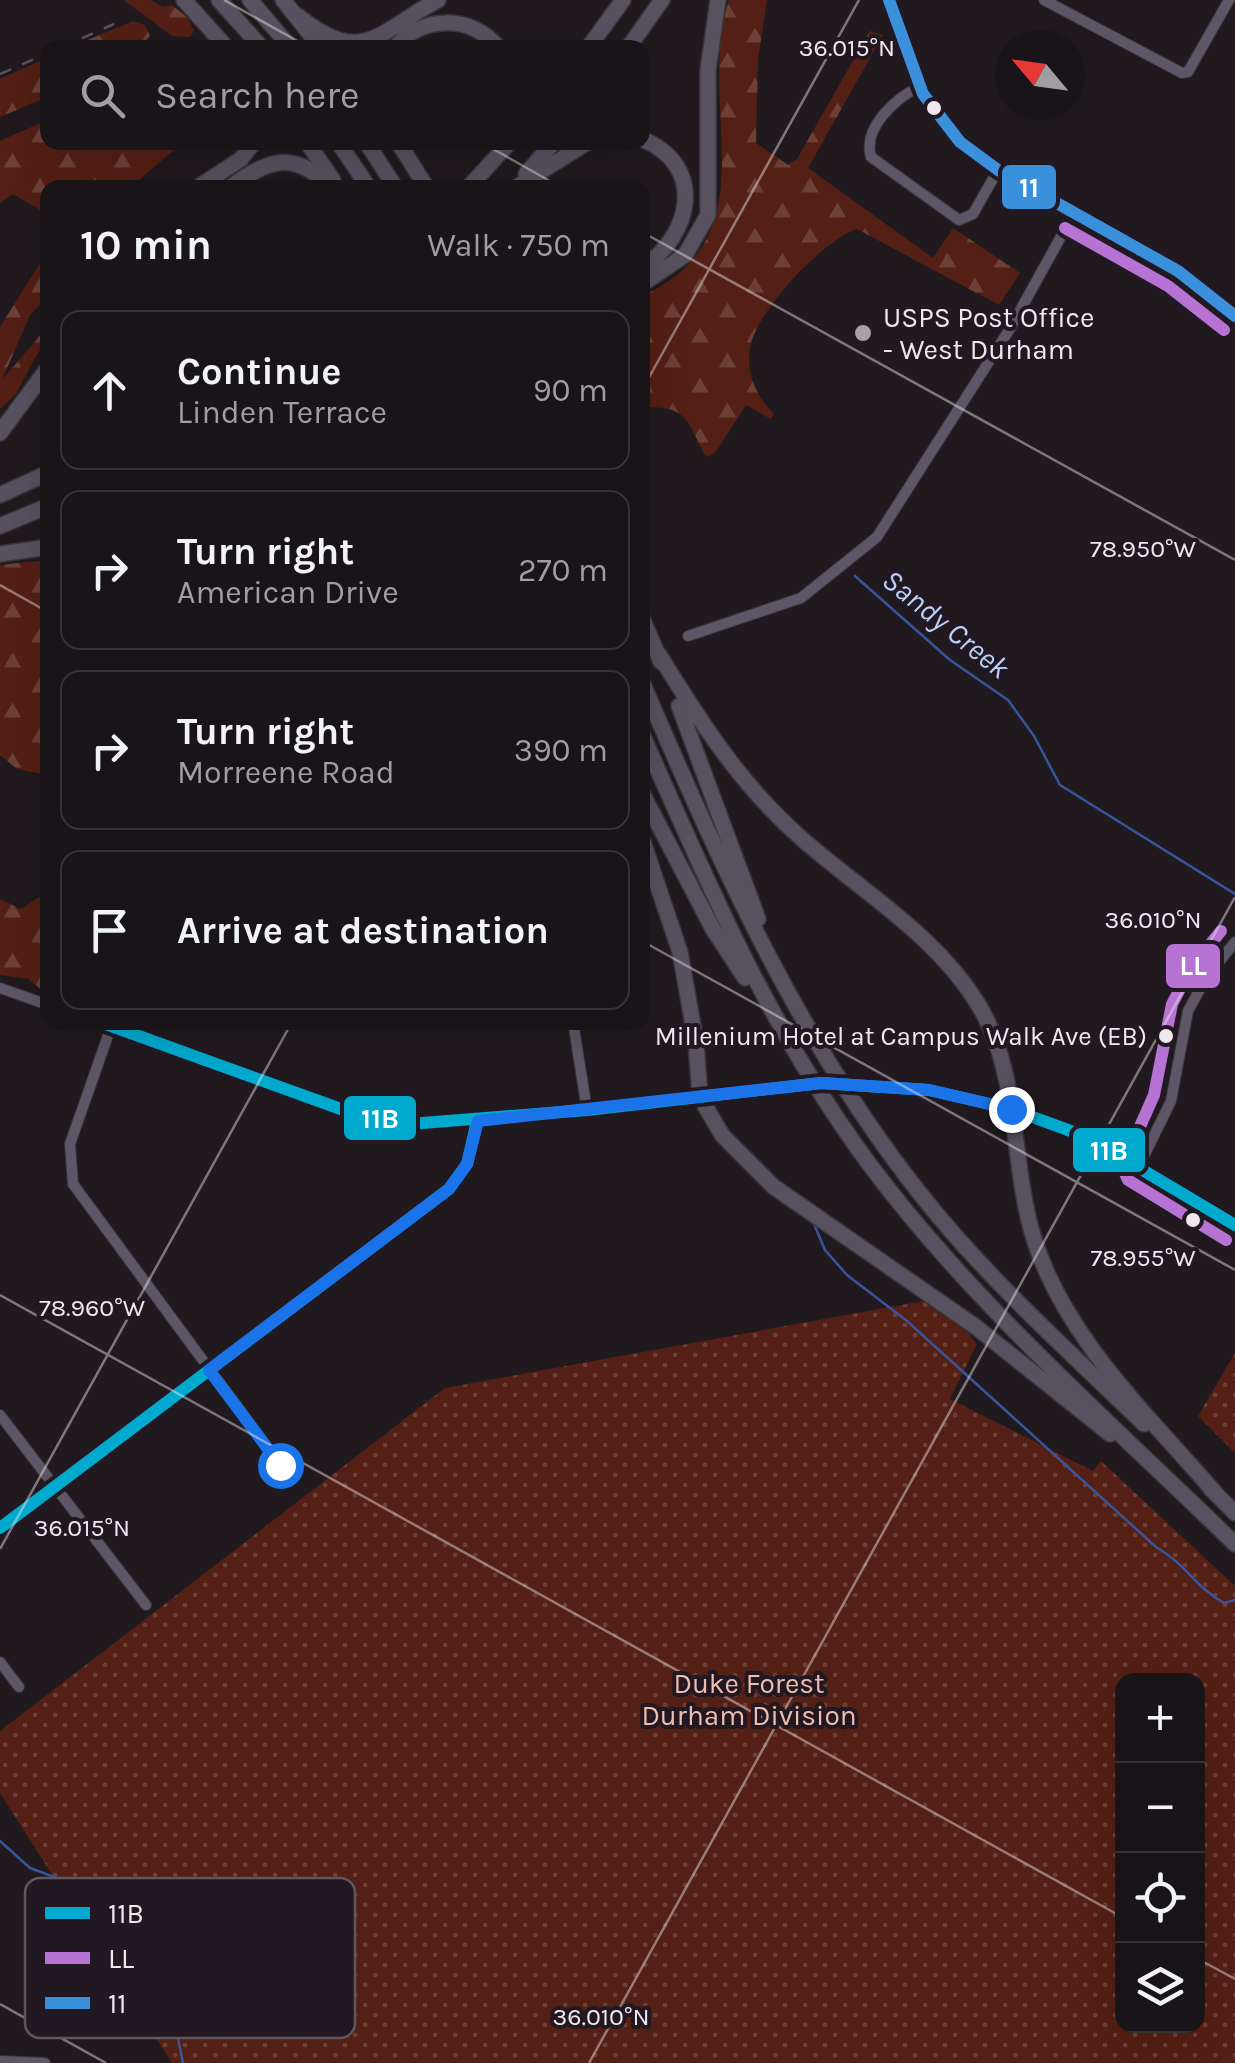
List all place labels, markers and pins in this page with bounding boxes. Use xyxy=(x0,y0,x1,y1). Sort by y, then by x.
unlabelled marker xyxy=(924,98,944,118)
place label: USPS Post Office - West Durham xyxy=(883,301,1094,366)
marker: USPS Post Office - West Durham xyxy=(852,322,874,344)
place label: Millenium Hotel at Campus Walk Ave (EB) xyxy=(655,1021,1147,1052)
marker: Millenium Hotel at Campus Walk Ave (EB) xyxy=(1156,1026,1176,1046)
unlabelled marker xyxy=(1183,1210,1203,1230)

